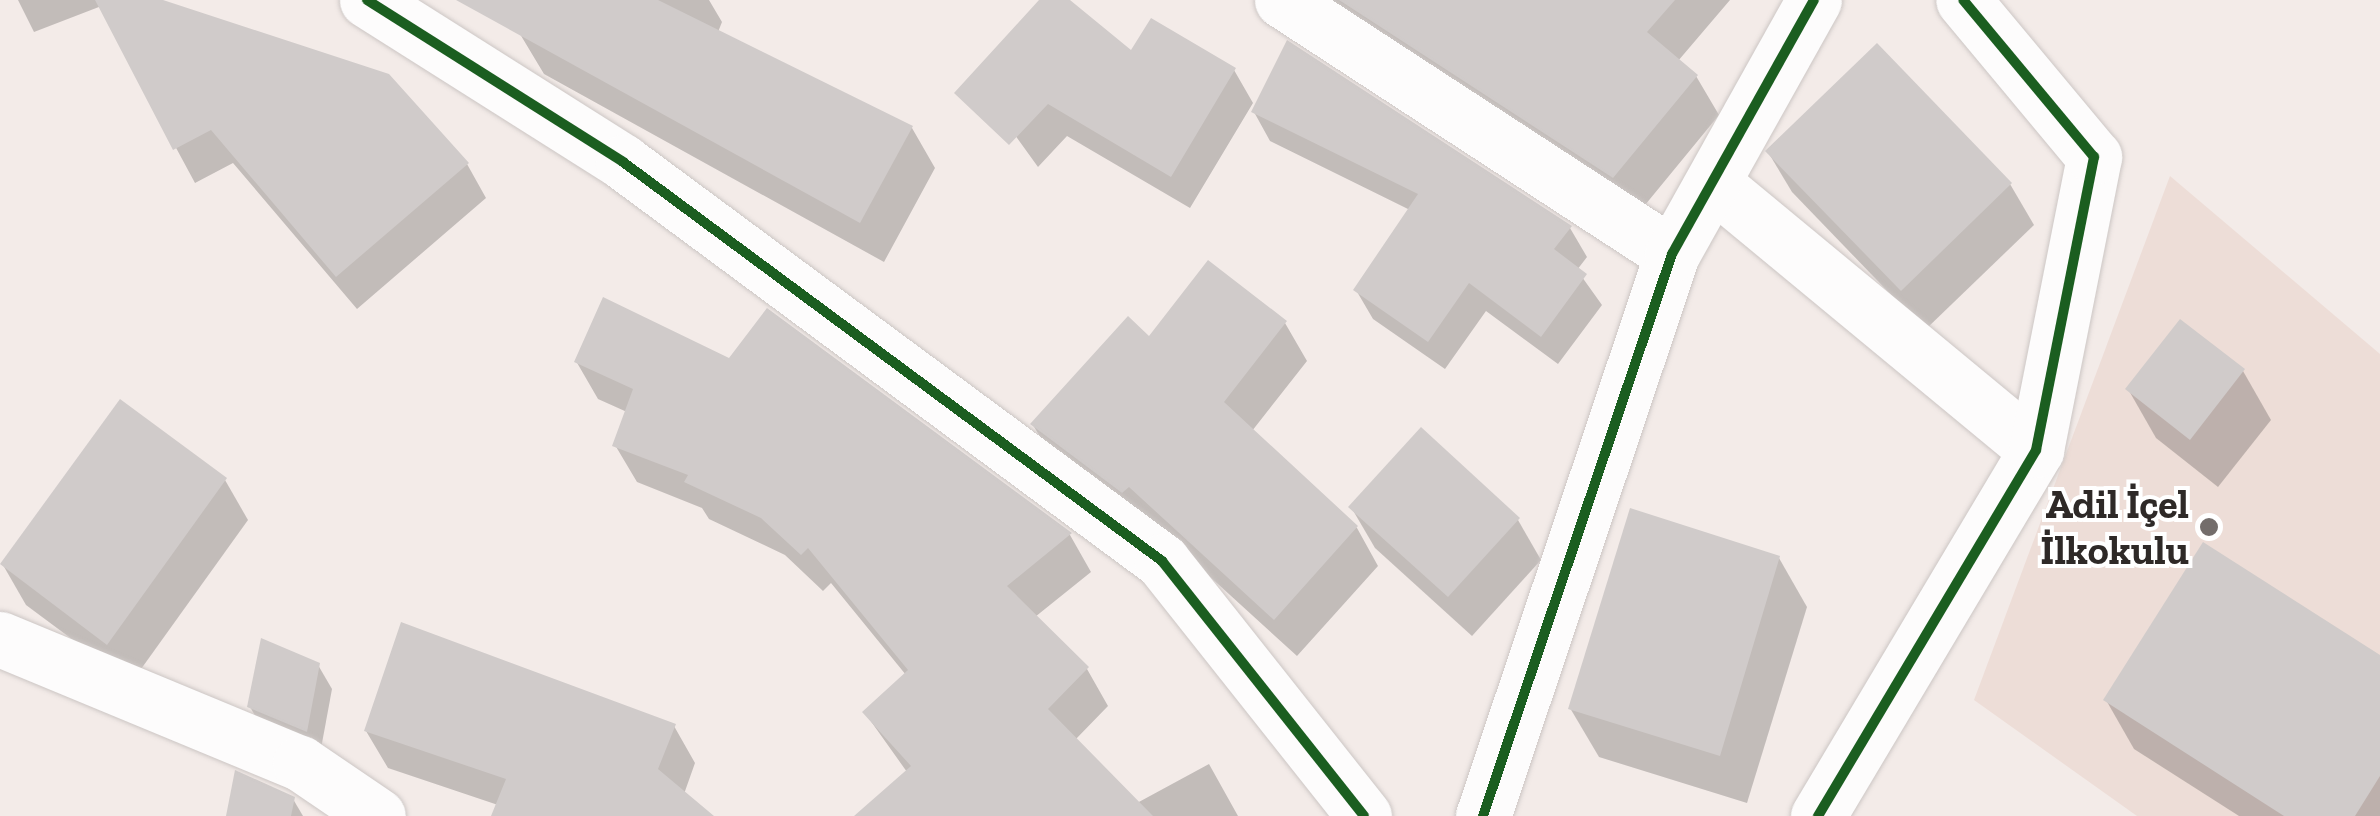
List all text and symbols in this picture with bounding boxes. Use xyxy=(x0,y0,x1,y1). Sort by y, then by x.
place label: Adil İçel İlkokulu xyxy=(2040,480,2189,574)
marker: Adil İçel İlkokulu xyxy=(2198,516,2220,538)

